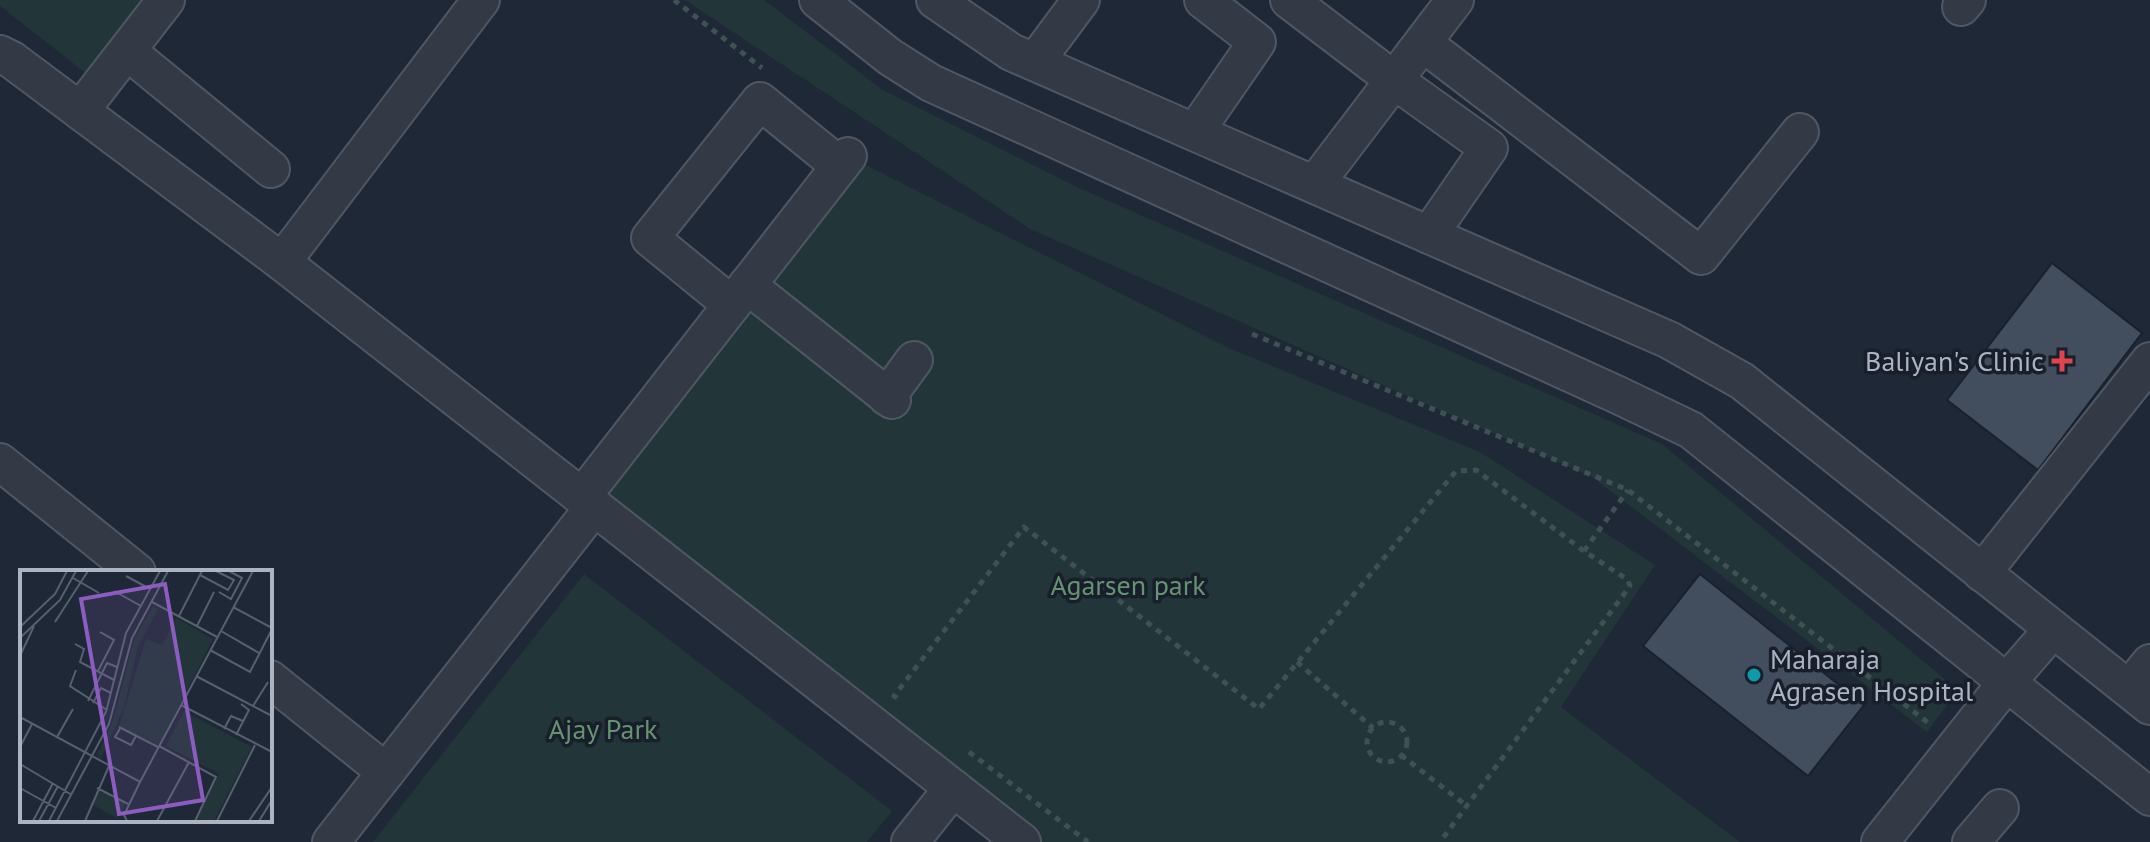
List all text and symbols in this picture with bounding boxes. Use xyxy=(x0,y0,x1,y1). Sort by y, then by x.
place label: Baliyan's Clinic xyxy=(1865,342,2044,379)
marker: Baliyan's Clinic xyxy=(2051,350,2073,372)
park label: Agarsen park xyxy=(1050,566,1206,603)
inset map xyxy=(20,570,272,822)
place label: Maharaja Agrasen Hospital xyxy=(1770,640,1973,709)
marker: Maharaja Agrasen Hospital xyxy=(1745,666,1763,684)
park label: Ajay Park xyxy=(549,710,658,747)

